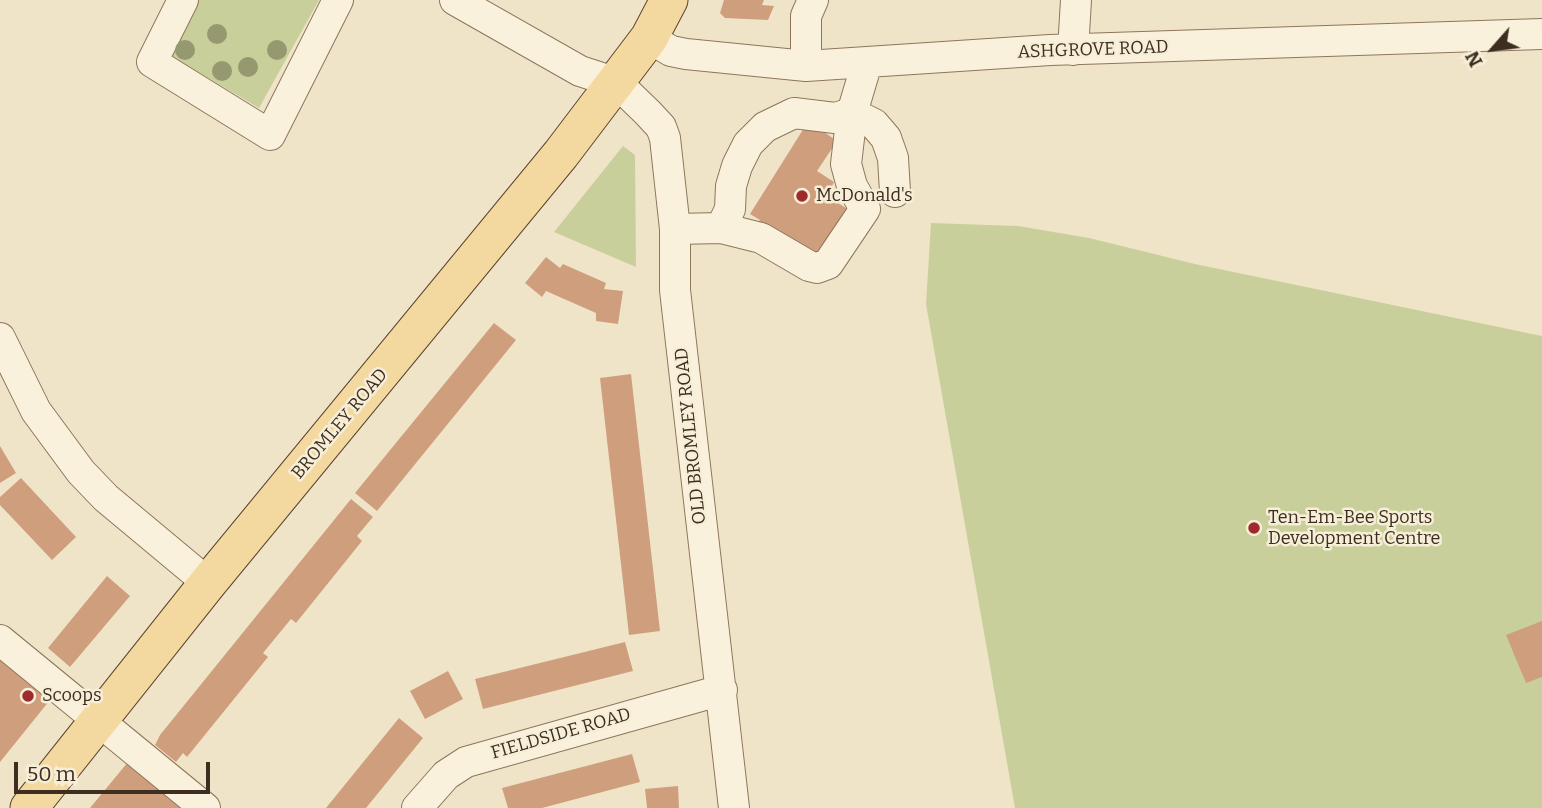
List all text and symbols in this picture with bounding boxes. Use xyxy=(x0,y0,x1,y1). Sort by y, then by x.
north arrow xyxy=(1458,14,1528,84)
street label: ASHGROVE ROAD xyxy=(1017,37,1169,63)
text: N xyxy=(1460,47,1488,71)
place label: McDonald's xyxy=(816,185,913,207)
marker: McDonald's xyxy=(794,188,810,204)
street label: OLD BROMLEY ROAD xyxy=(671,347,711,525)
street label: BROMLEY ROAD xyxy=(287,364,393,484)
place label: Ten-Em-Bee Sports Development Centre xyxy=(1268,507,1440,550)
marker: Ten-Em-Bee Sports Development Centre xyxy=(1246,520,1262,536)
place label: Scoops xyxy=(42,685,101,707)
marker: Scoops xyxy=(20,688,36,704)
street label: FIELDSIDE ROAD xyxy=(489,704,633,764)
scale bar xyxy=(18,748,214,792)
text: 50 m xyxy=(27,761,76,787)

